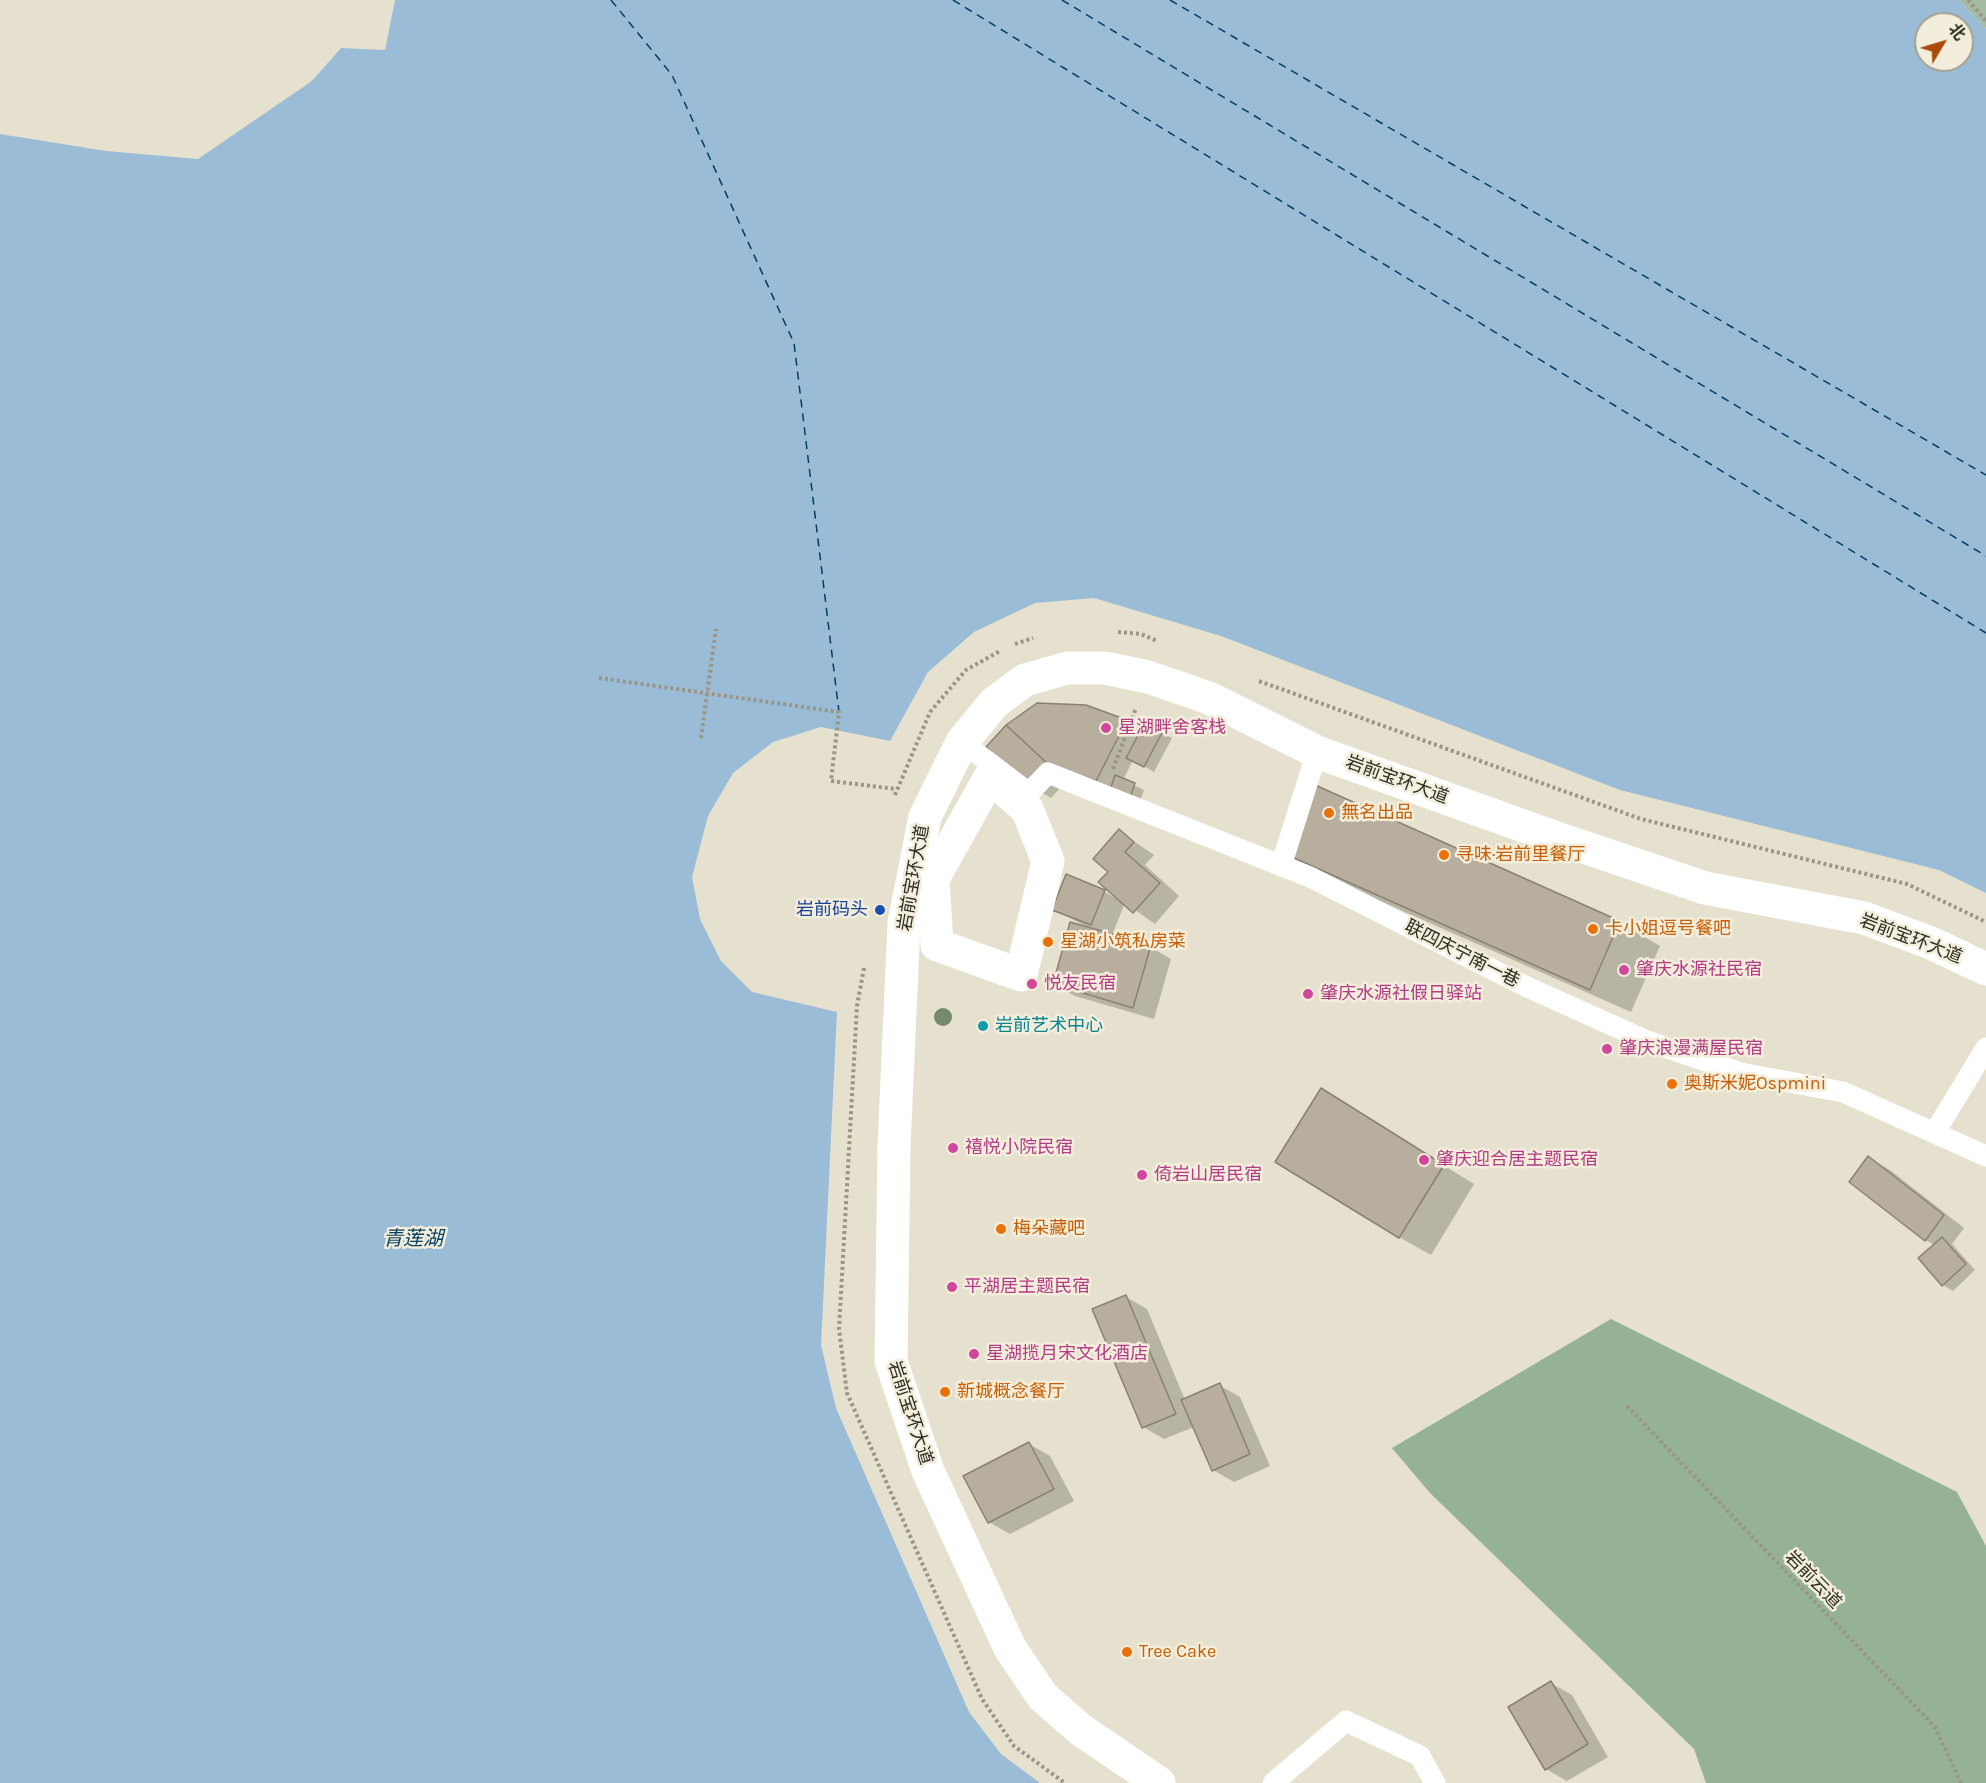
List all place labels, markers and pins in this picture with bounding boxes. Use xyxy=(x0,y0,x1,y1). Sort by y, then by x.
place label: 星湖畔舍客栈 xyxy=(1118,717,1226,739)
marker: 星湖畔舍客栈 xyxy=(1099,721,1113,735)
place label: 無名出品 xyxy=(1341,802,1413,824)
marker: 無名出品 xyxy=(1322,806,1336,820)
place label: 寻味·岩前里餐厅 xyxy=(1456,844,1585,866)
marker: 寻味·岩前里餐厅 xyxy=(1437,848,1451,862)
place label: 岩前码头 xyxy=(796,899,868,921)
marker: 岩前码头 xyxy=(873,903,887,917)
place label: 卡小姐逗号餐吧 xyxy=(1605,918,1731,940)
marker: 卡小姐逗号餐吧 xyxy=(1586,922,1600,936)
place label: 星湖小筑私房菜 xyxy=(1060,931,1186,953)
marker: 星湖小筑私房菜 xyxy=(1041,935,1055,949)
place label: 肇庆水源社民宿 xyxy=(1636,959,1762,981)
marker: 肇庆水源社民宿 xyxy=(1617,963,1631,977)
place label: 悦友民宿 xyxy=(1044,973,1116,995)
marker: 悦友民宿 xyxy=(1025,977,1039,991)
place label: 肇庆水源社假日驿站 xyxy=(1320,983,1482,1005)
marker: 肇庆水源社假日驿站 xyxy=(1301,987,1315,1001)
place label: 岩前艺术中心 xyxy=(995,1015,1103,1037)
marker: 岩前艺术中心 xyxy=(976,1019,990,1033)
place label: 肇庆浪漫满屋民宿 xyxy=(1619,1038,1763,1060)
marker: 肇庆浪漫满屋民宿 xyxy=(1600,1042,1614,1056)
place label: 奥斯米妮Ospmini xyxy=(1684,1073,1826,1095)
marker: 奥斯米妮Ospmini xyxy=(1665,1077,1679,1091)
place label: 禧悦小院民宿 xyxy=(965,1137,1073,1159)
marker: 禧悦小院民宿 xyxy=(946,1141,960,1155)
place label: 肇庆迎合居主题民宿 xyxy=(1436,1149,1598,1171)
marker: 肇庆迎合居主题民宿 xyxy=(1417,1153,1431,1167)
place label: 倚岩山居民宿 xyxy=(1154,1164,1262,1186)
marker: 倚岩山居民宿 xyxy=(1135,1168,1149,1182)
place label: 梅朵藏吧 xyxy=(1013,1218,1085,1240)
marker: 梅朵藏吧 xyxy=(994,1222,1008,1236)
place label: 平湖居主题民宿 xyxy=(964,1276,1090,1298)
marker: 平湖居主题民宿 xyxy=(945,1280,959,1294)
place label: 星湖揽月宋文化酒店 xyxy=(986,1343,1148,1365)
marker: 星湖揽月宋文化酒店 xyxy=(967,1347,981,1361)
place label: 新城概念餐厅 xyxy=(957,1381,1065,1403)
marker: 新城概念餐厅 xyxy=(938,1385,952,1399)
place label: Tree Cake xyxy=(1139,1641,1216,1663)
marker: Tree Cake xyxy=(1120,1645,1134,1659)

